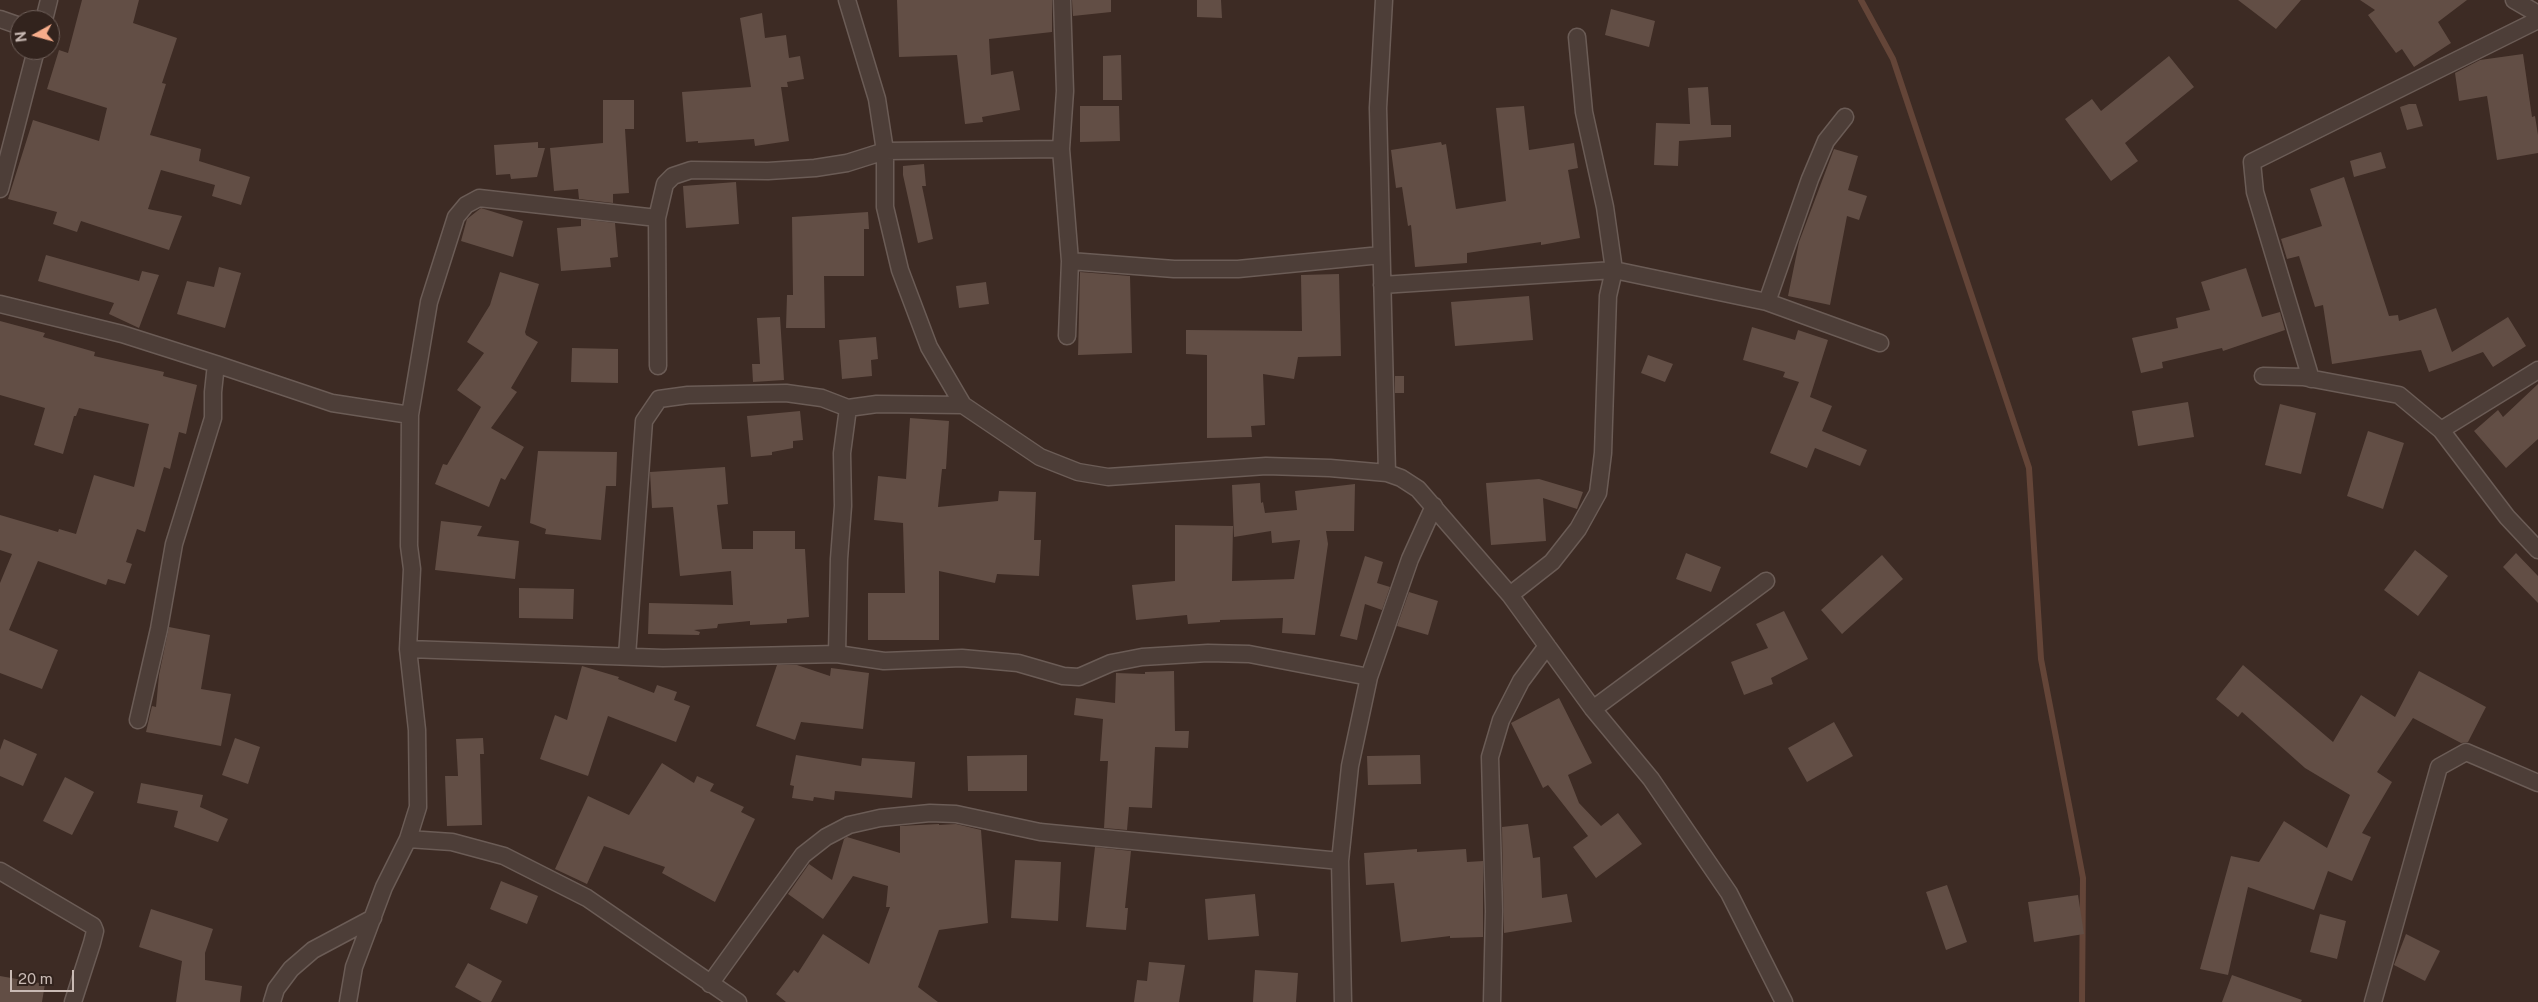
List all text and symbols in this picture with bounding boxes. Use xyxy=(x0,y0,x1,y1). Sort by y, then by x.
north arrow xyxy=(10,10,60,60)
text: N xyxy=(12,30,30,43)
scale bar xyxy=(12,960,76,992)
text: 20 m xyxy=(18,970,53,987)

